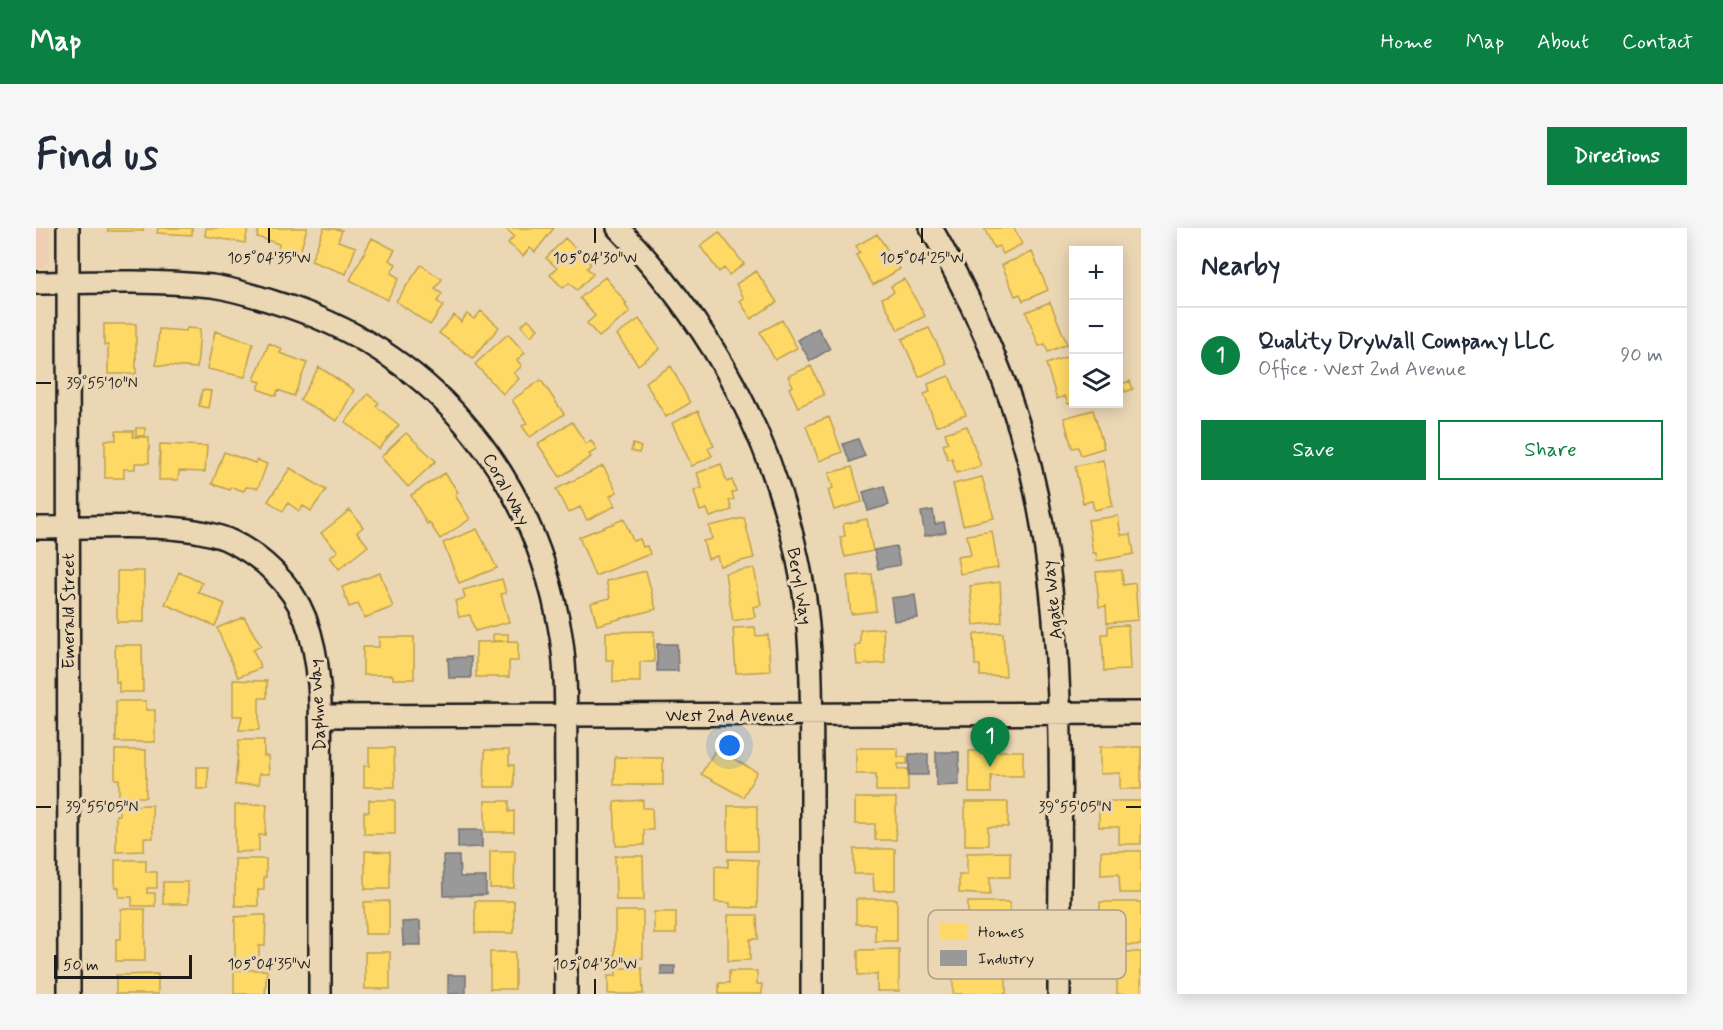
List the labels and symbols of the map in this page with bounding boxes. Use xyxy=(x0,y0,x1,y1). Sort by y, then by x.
text: 105°04'35"W xyxy=(227,249,311,269)
text: 105°04'30"W xyxy=(553,249,637,269)
text: 105°04'25"W xyxy=(880,249,964,269)
text: 39°55'10"N xyxy=(66,374,138,394)
street label: Coral Way xyxy=(476,449,536,530)
street label: Beryl Way xyxy=(780,546,818,627)
street label: Emerald Street xyxy=(57,553,81,669)
street label: Agate Way xyxy=(1037,559,1069,641)
street label: Daphne Way xyxy=(304,658,332,752)
street label: West 2nd Avenue xyxy=(666,704,795,728)
pin: 1 xyxy=(970,718,1010,767)
your location xyxy=(715,731,744,760)
text: 39°55'05"N xyxy=(66,798,138,818)
text: 39°55'05"N xyxy=(1039,798,1111,818)
legend xyxy=(928,910,1126,979)
text: Homes xyxy=(978,922,1024,943)
text: Industry xyxy=(978,949,1034,970)
scale bar xyxy=(54,952,192,980)
text: 105°04'35"W xyxy=(227,955,311,975)
text: 105°04'30"W xyxy=(553,955,637,975)

